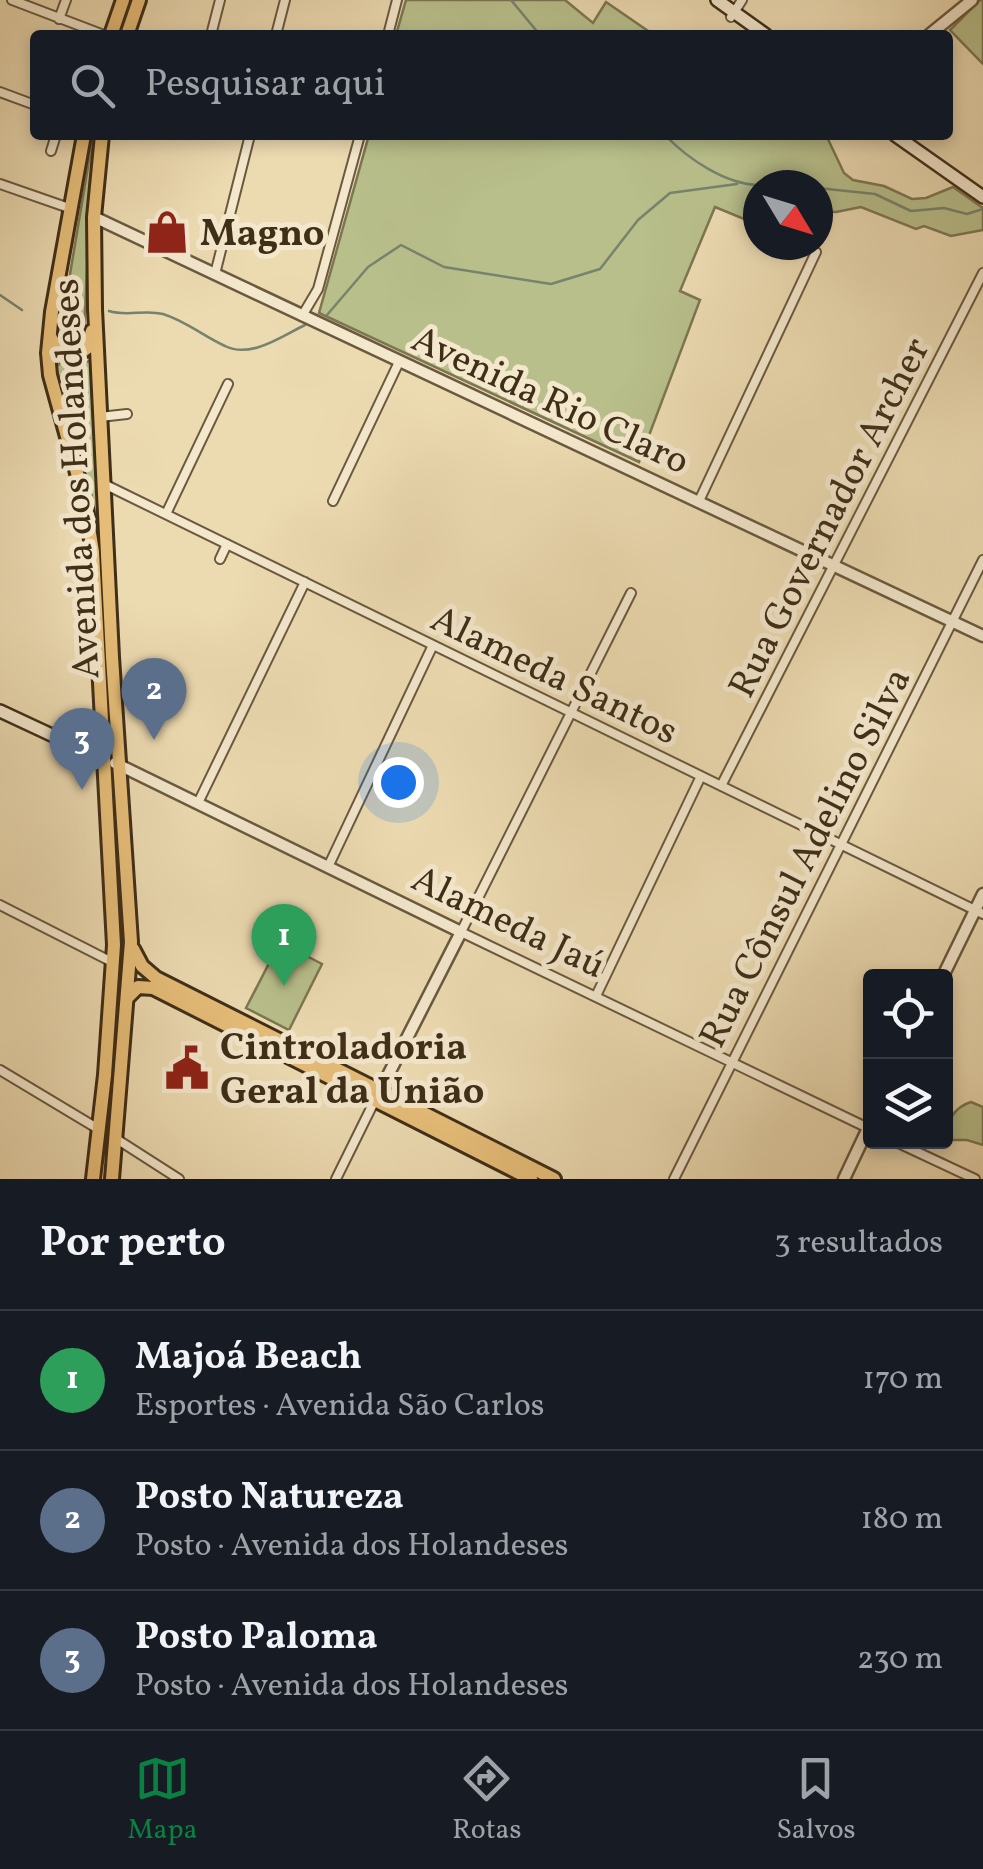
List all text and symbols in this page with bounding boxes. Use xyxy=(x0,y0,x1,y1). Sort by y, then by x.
search box xyxy=(30,30,953,140)
icon: search xyxy=(65,58,120,113)
text: Pesquisar aqui xyxy=(145,59,385,112)
north arrow xyxy=(743,170,833,260)
shop icon: Magno xyxy=(143,208,191,256)
place label: Magno xyxy=(200,209,325,262)
street label: Avenida dos Holandeses xyxy=(42,277,115,681)
street label: Avenida Rio Claro xyxy=(402,315,697,490)
street label: Rua Governador Archer xyxy=(717,330,945,708)
street label: Alameda Santos xyxy=(421,594,686,760)
pin: 2 xyxy=(122,658,186,740)
street label: Rua Cônsul Adelino Silva xyxy=(688,660,926,1058)
pin: 3 xyxy=(49,708,114,790)
your location xyxy=(373,757,424,808)
street label: Alameda Jaú xyxy=(402,854,613,994)
pin: 1 xyxy=(252,904,316,986)
map controls xyxy=(863,969,953,1149)
button: locate xyxy=(863,969,953,1059)
place label: Cintroladoria Geral da União xyxy=(220,1023,484,1120)
public building icon: Cintroladoria Geral da União xyxy=(163,1044,211,1092)
button: layers xyxy=(863,1059,953,1149)
text: Por perto xyxy=(40,1215,226,1274)
text: 3 resultados xyxy=(774,1222,943,1266)
text: Majoá Beach xyxy=(135,1332,362,1385)
text: 1 xyxy=(66,1358,79,1402)
text: 170 m xyxy=(862,1358,943,1402)
text: Esportes · Avenida São Carlos xyxy=(135,1385,545,1429)
text: Posto Natureza xyxy=(135,1472,404,1525)
text: 2 xyxy=(64,1498,81,1542)
text: 180 m xyxy=(860,1498,943,1542)
text: Posto · Avenida dos Holandeses xyxy=(135,1525,569,1569)
text: Posto Paloma xyxy=(135,1612,378,1665)
text: 3 xyxy=(64,1638,81,1682)
text: 230 m xyxy=(857,1638,943,1682)
text: Posto · Avenida dos Holandeses xyxy=(135,1665,569,1709)
tab: Mapa xyxy=(127,1751,197,1850)
tab: Rotas xyxy=(452,1751,522,1850)
tab: Salvos xyxy=(776,1751,856,1850)

